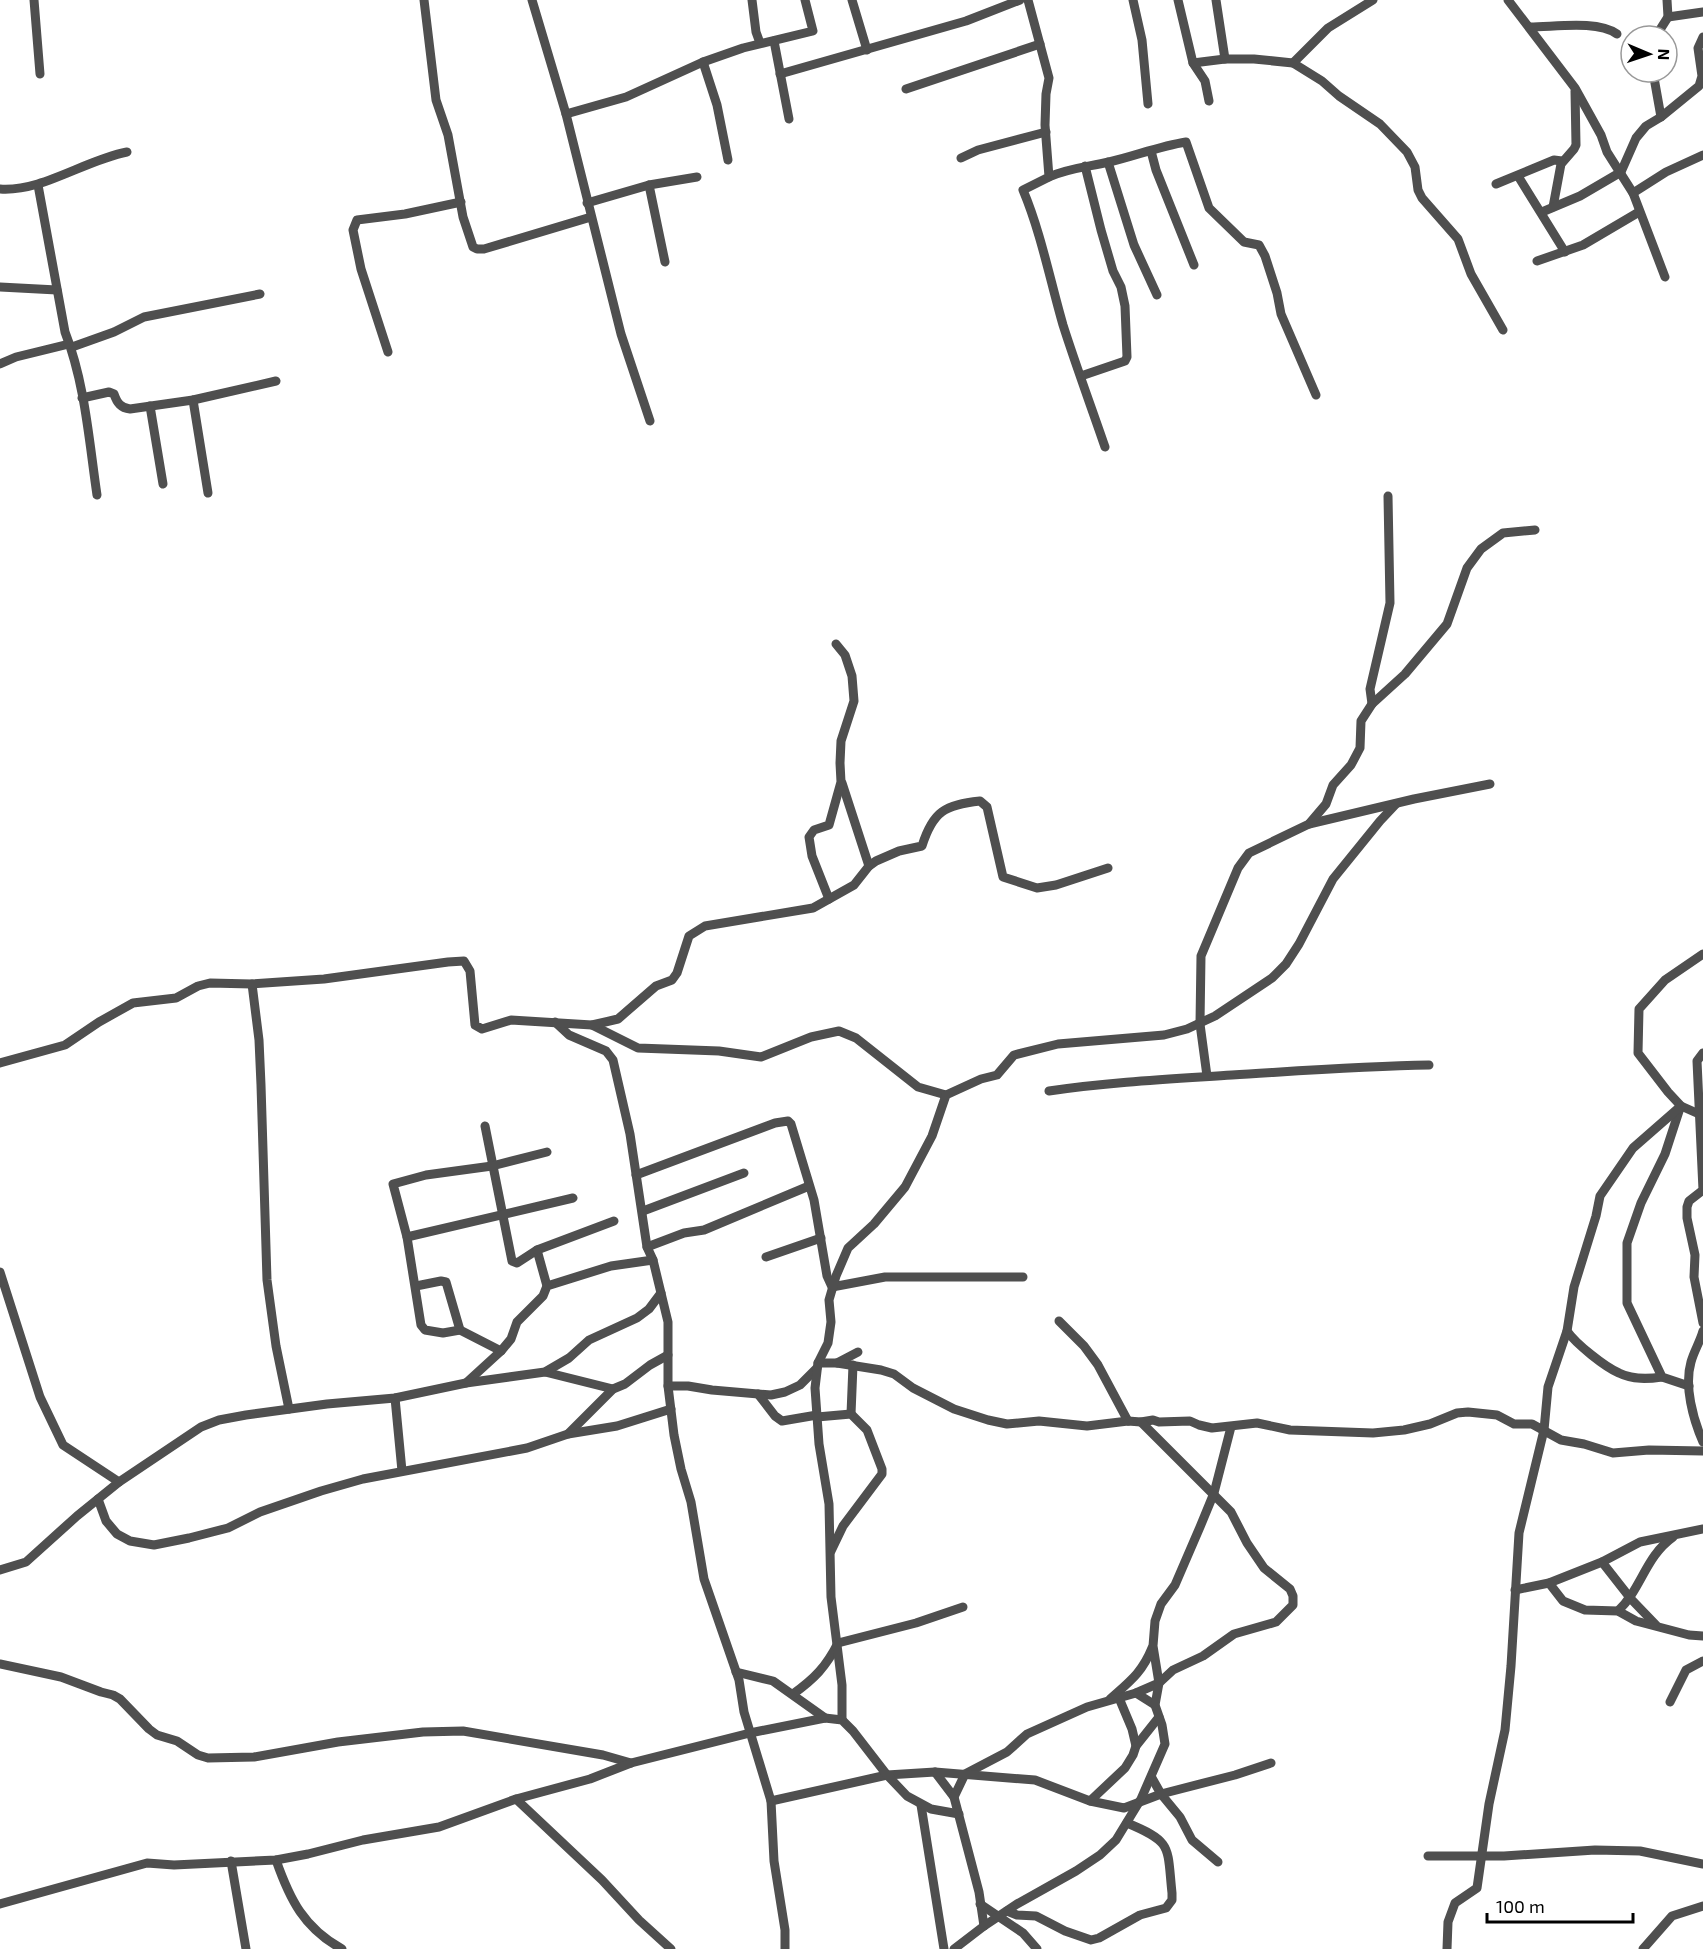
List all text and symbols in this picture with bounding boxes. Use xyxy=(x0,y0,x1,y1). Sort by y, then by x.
north arrow xyxy=(1619,24,1679,84)
text: N xyxy=(1655,48,1674,61)
scale bar xyxy=(1487,1886,1632,1924)
text: 100 m xyxy=(1496,1895,1545,1917)

